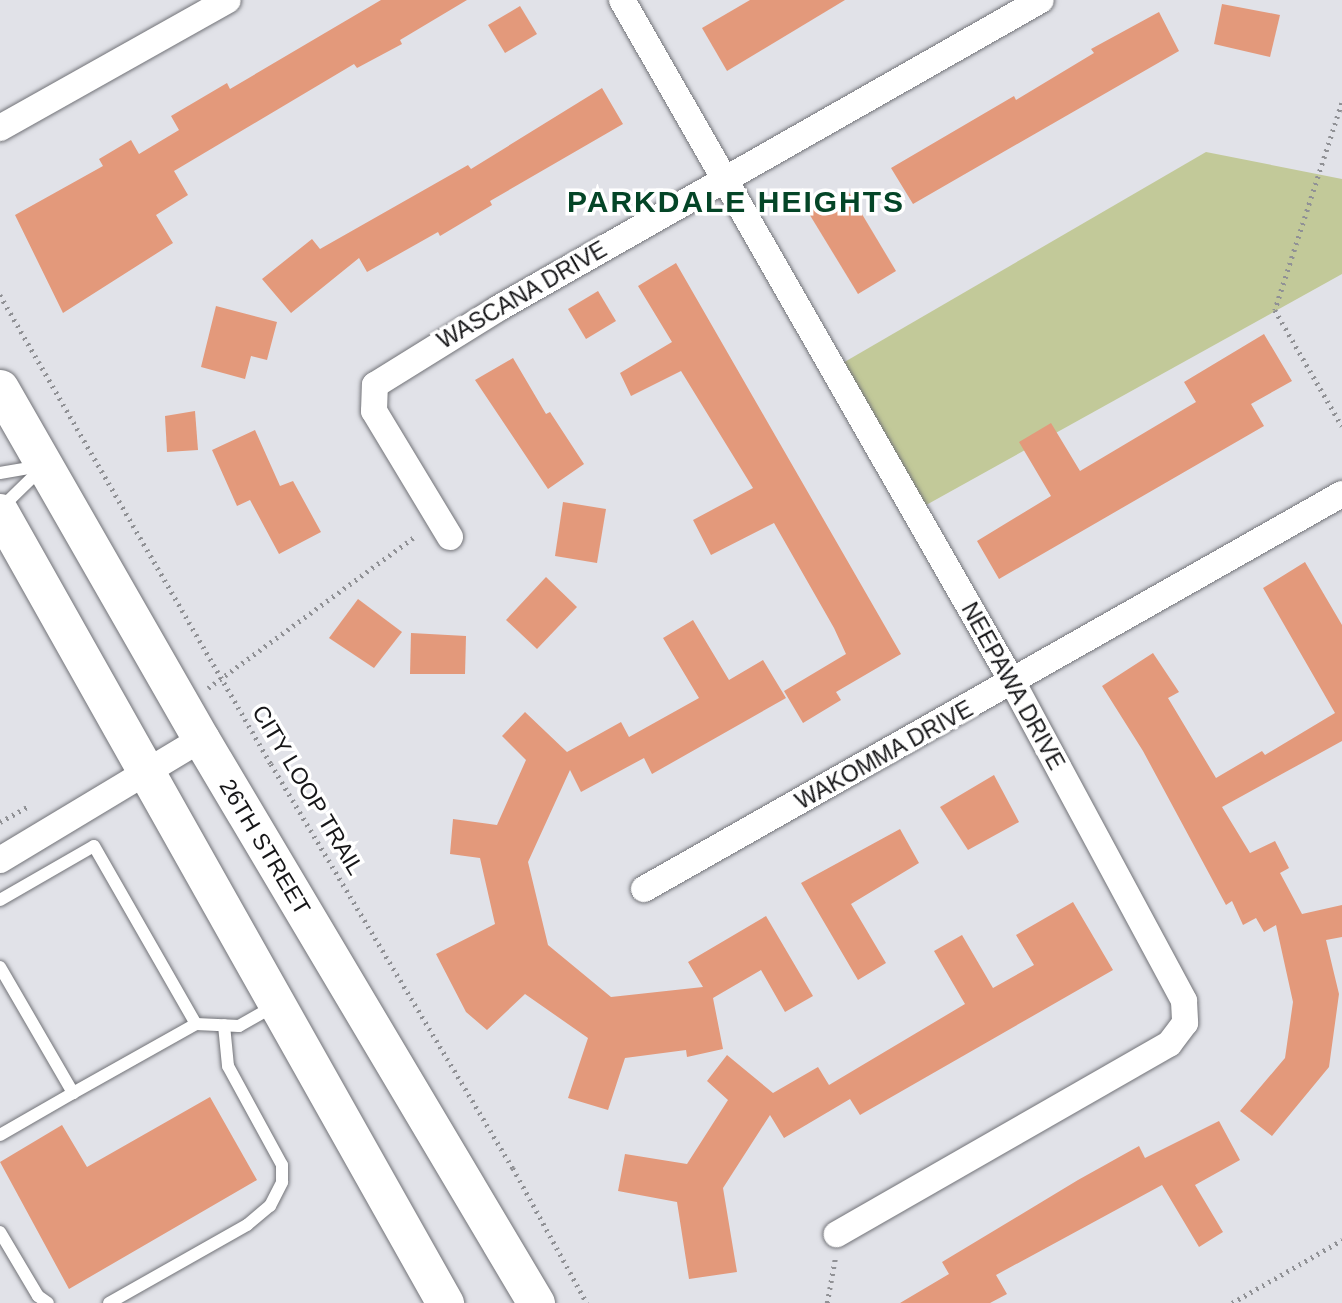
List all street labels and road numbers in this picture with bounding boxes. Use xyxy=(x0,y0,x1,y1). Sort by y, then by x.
street label: WASCANA DRIVE xyxy=(432,235,612,355)
street label: NEEPAWA DRIVE xyxy=(955,597,1071,775)
street label: WAKOMMA DRIVE xyxy=(790,695,978,815)
street label: CITY LOOP TRAIL xyxy=(246,700,370,880)
street label: 26TH STREET xyxy=(214,774,316,920)

